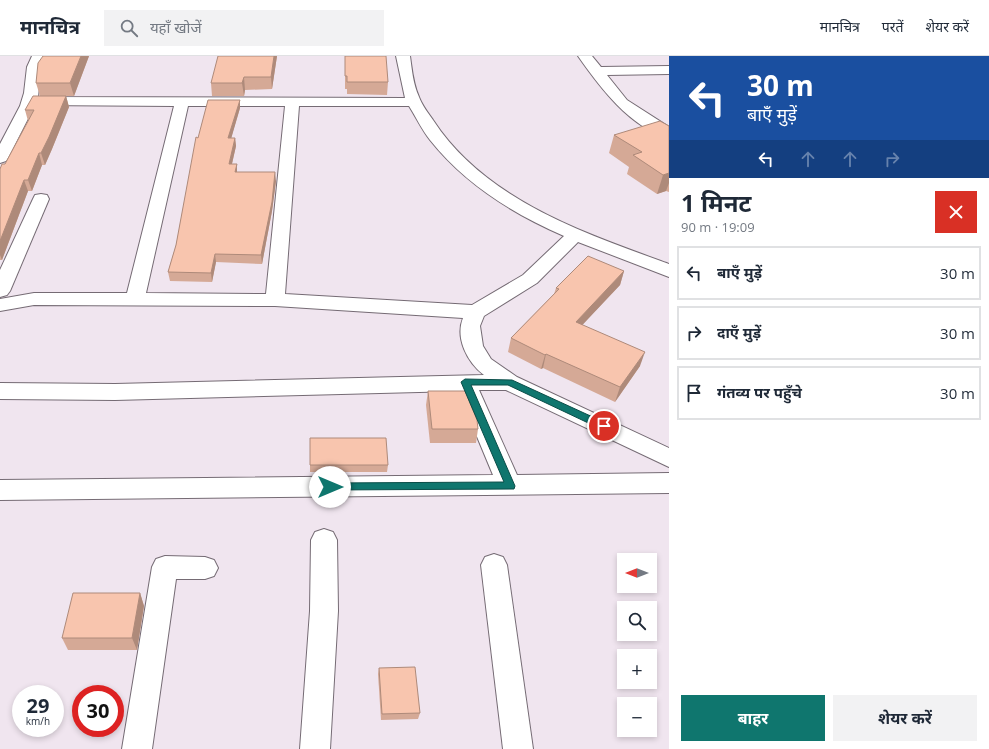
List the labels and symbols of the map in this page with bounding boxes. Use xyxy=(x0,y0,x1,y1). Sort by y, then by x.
pin xyxy=(587,409,621,443)
position arrow xyxy=(309,466,351,508)
north arrow xyxy=(617,553,657,593)
speed limit sign: 30 xyxy=(72,685,124,737)

